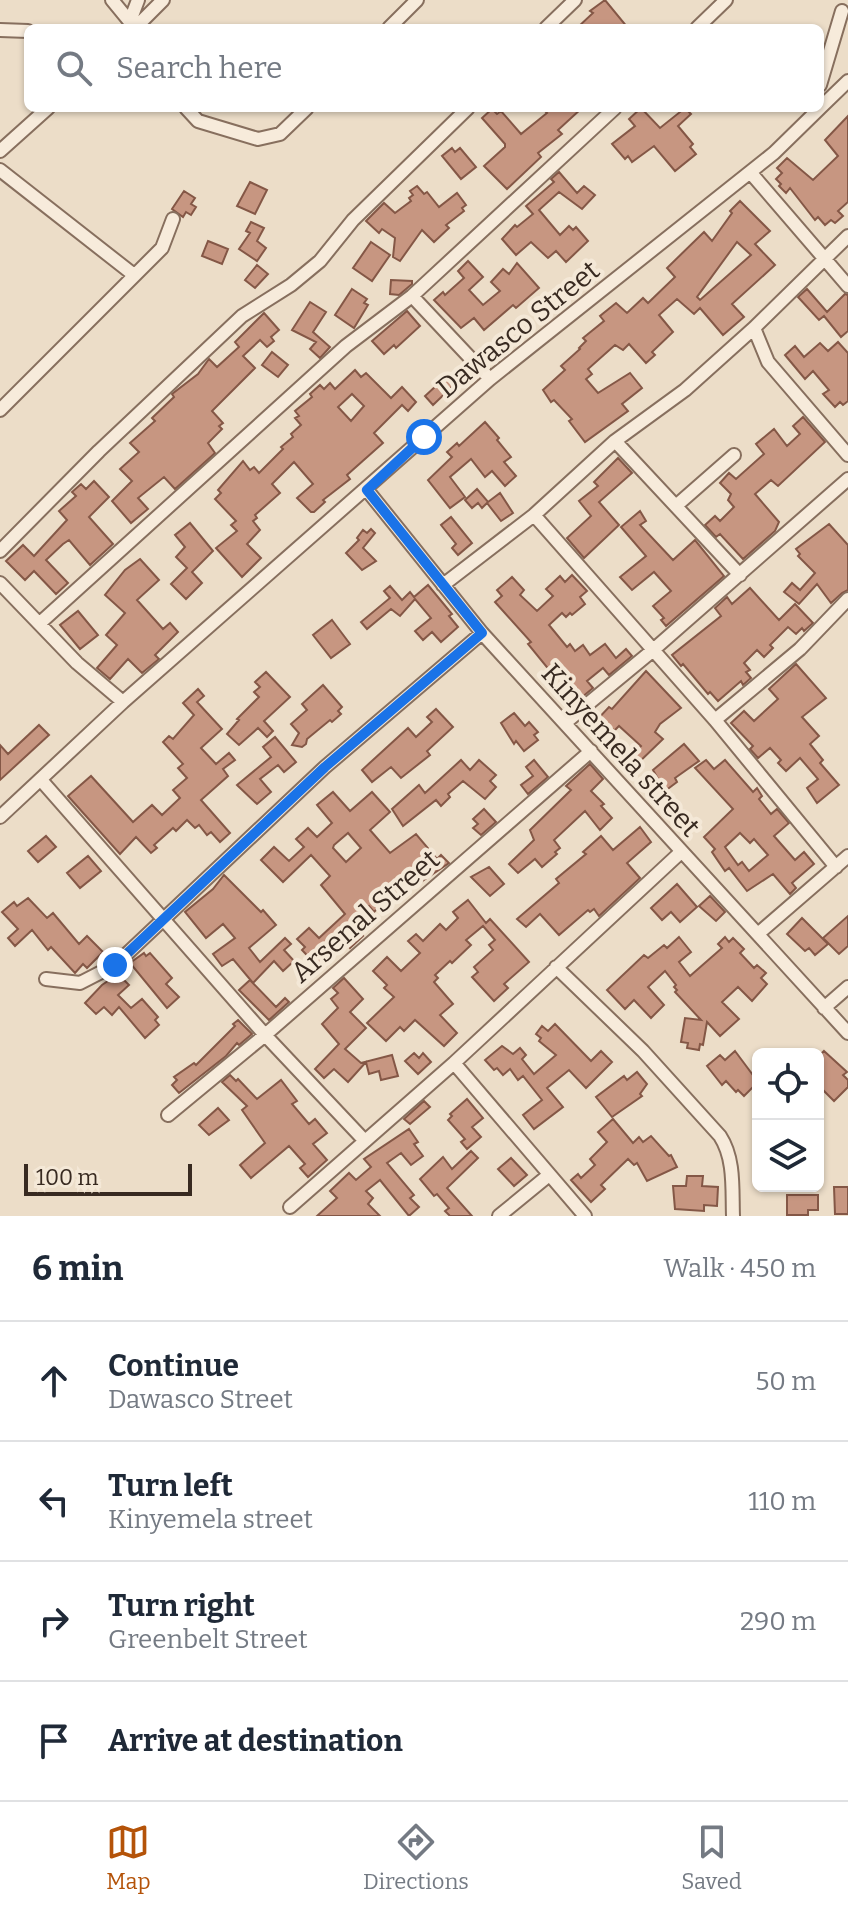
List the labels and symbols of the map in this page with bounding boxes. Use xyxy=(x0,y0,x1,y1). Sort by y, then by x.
street label: Dawasco Street xyxy=(430,253,606,405)
route start xyxy=(406,419,442,455)
street label: Kinyemela street xyxy=(535,657,707,843)
street label: Arsenal Street xyxy=(284,843,446,989)
route end xyxy=(97,947,133,983)
scale bar xyxy=(24,1160,192,1196)

